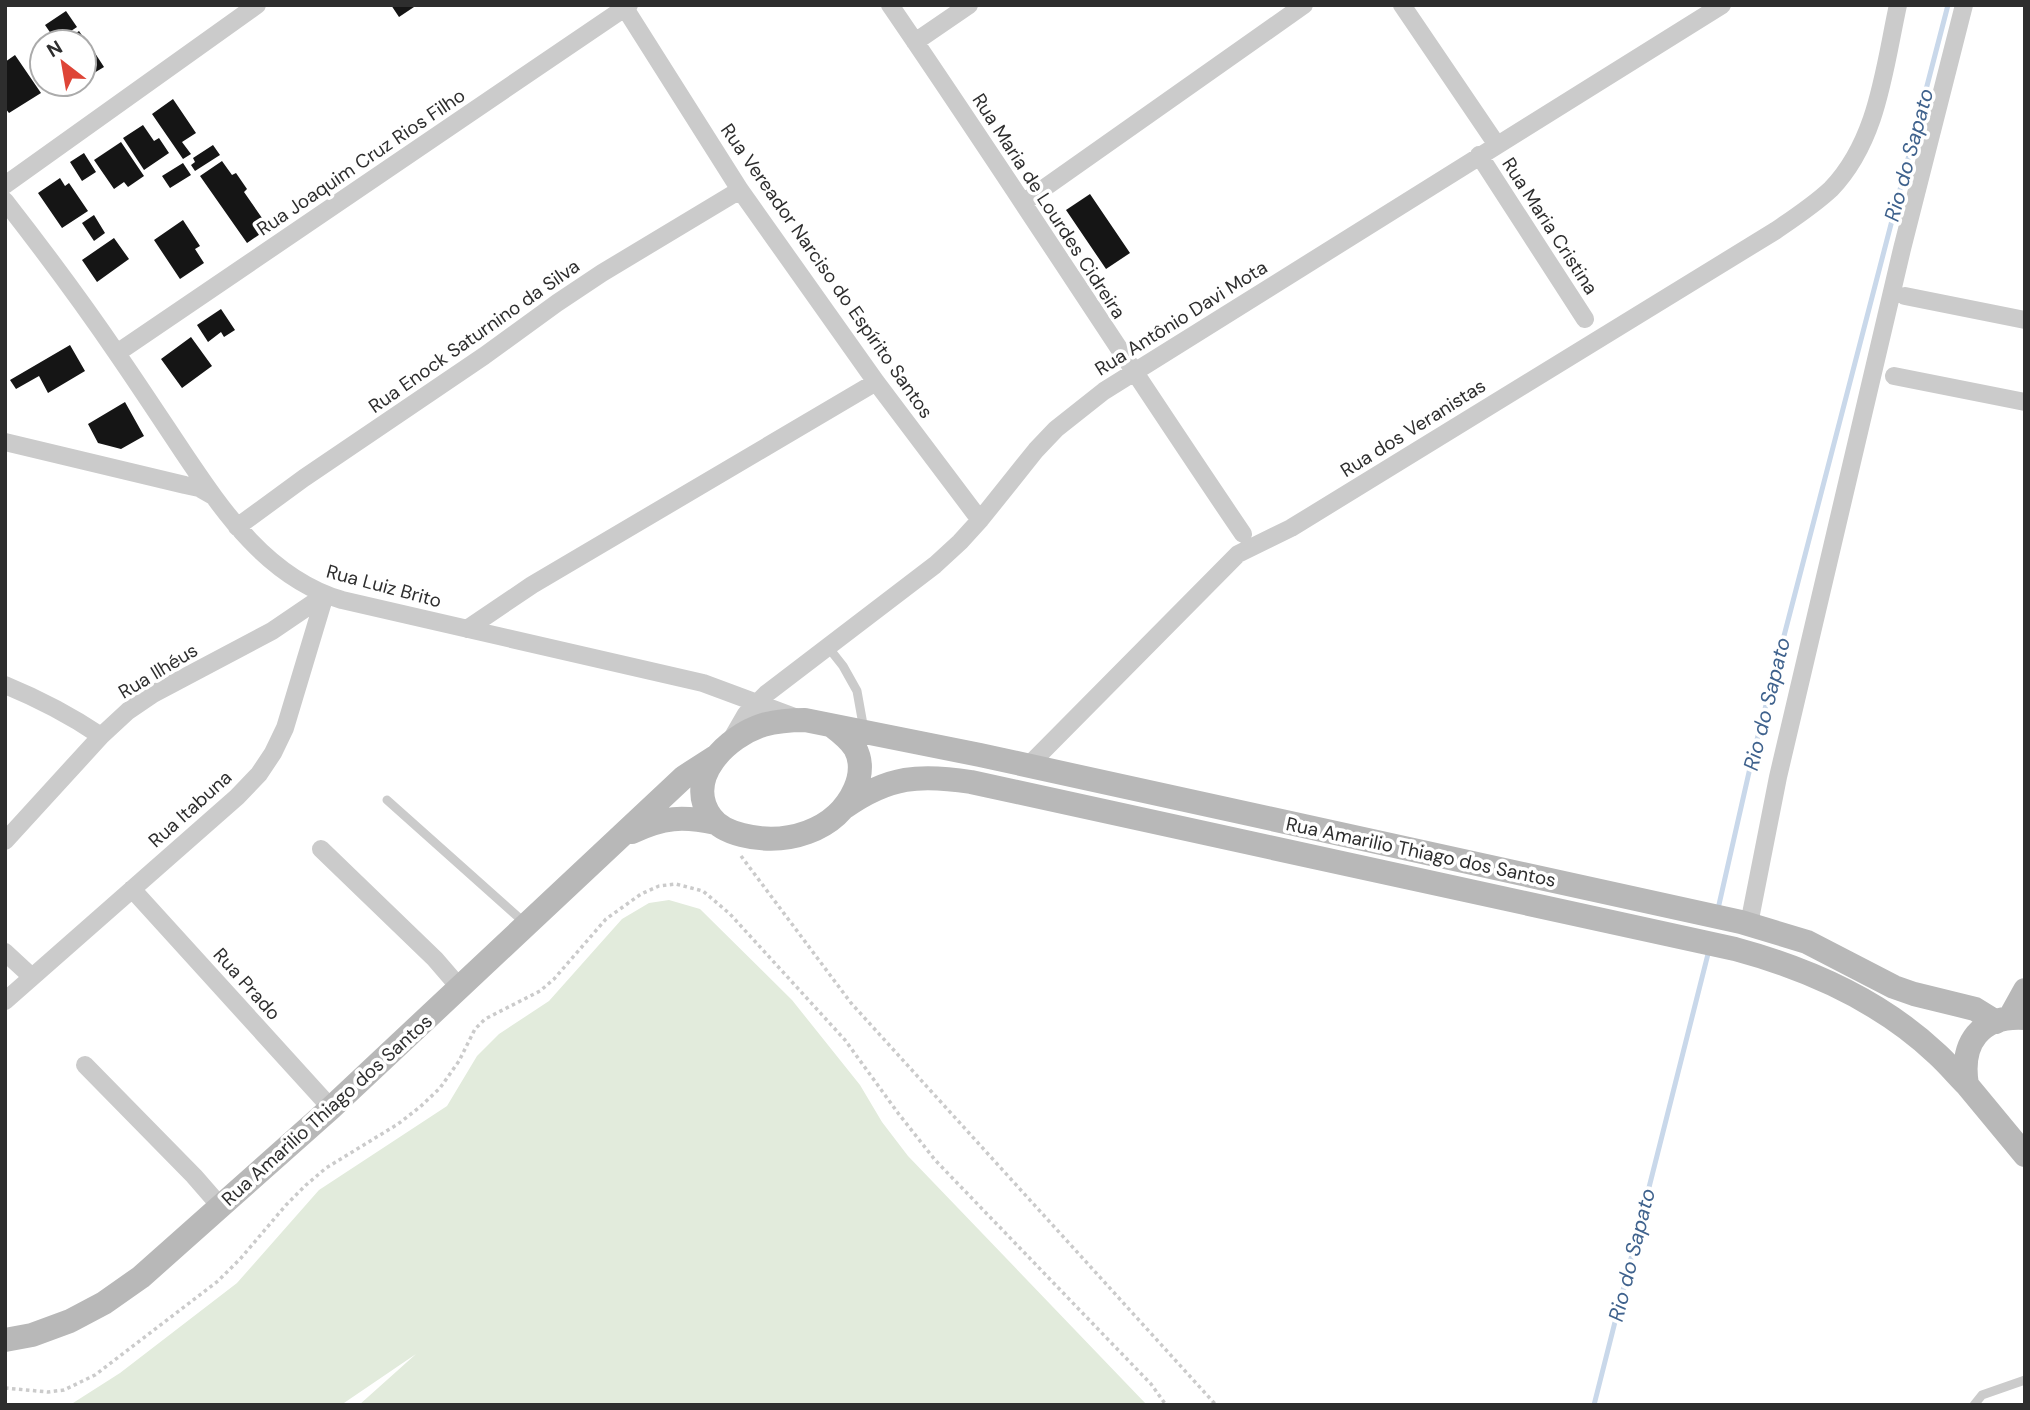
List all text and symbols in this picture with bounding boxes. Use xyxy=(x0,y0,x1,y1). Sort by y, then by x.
north arrow xyxy=(28,28,98,98)
text: N xyxy=(42,35,67,63)
street label: Rua Joaquim Cruz Rios Filho xyxy=(252,83,470,241)
water label: Rio do Sapato xyxy=(1878,86,1940,224)
street label: Rua Maria de Lourdes Cidreira xyxy=(967,89,1131,323)
street label: Rua Vereador Narciso do Espírito Santos xyxy=(715,119,939,423)
street label: Rua Maria Cristina xyxy=(1496,153,1604,299)
street label: Rua Enock Saturnino da Silva xyxy=(364,253,584,419)
street label: Rua Antônio Davi Mota xyxy=(1090,255,1272,381)
street label: Rua dos Veranistas xyxy=(1336,373,1490,483)
street label: Rua Luiz Brito xyxy=(324,559,444,613)
water label: Rio do Sapato xyxy=(1737,634,1797,774)
street label: Rua Ilhéus xyxy=(114,638,202,704)
street label: Rua Itabuna xyxy=(143,765,237,853)
street label: Rua Amarilio Thiago dos Santos xyxy=(1284,811,1558,893)
street label: Rua Prado xyxy=(208,943,286,1025)
street label: Rua Amarilio Thiago dos Santos xyxy=(216,1009,438,1211)
water label: Rio do Sapato xyxy=(1602,1185,1662,1325)

